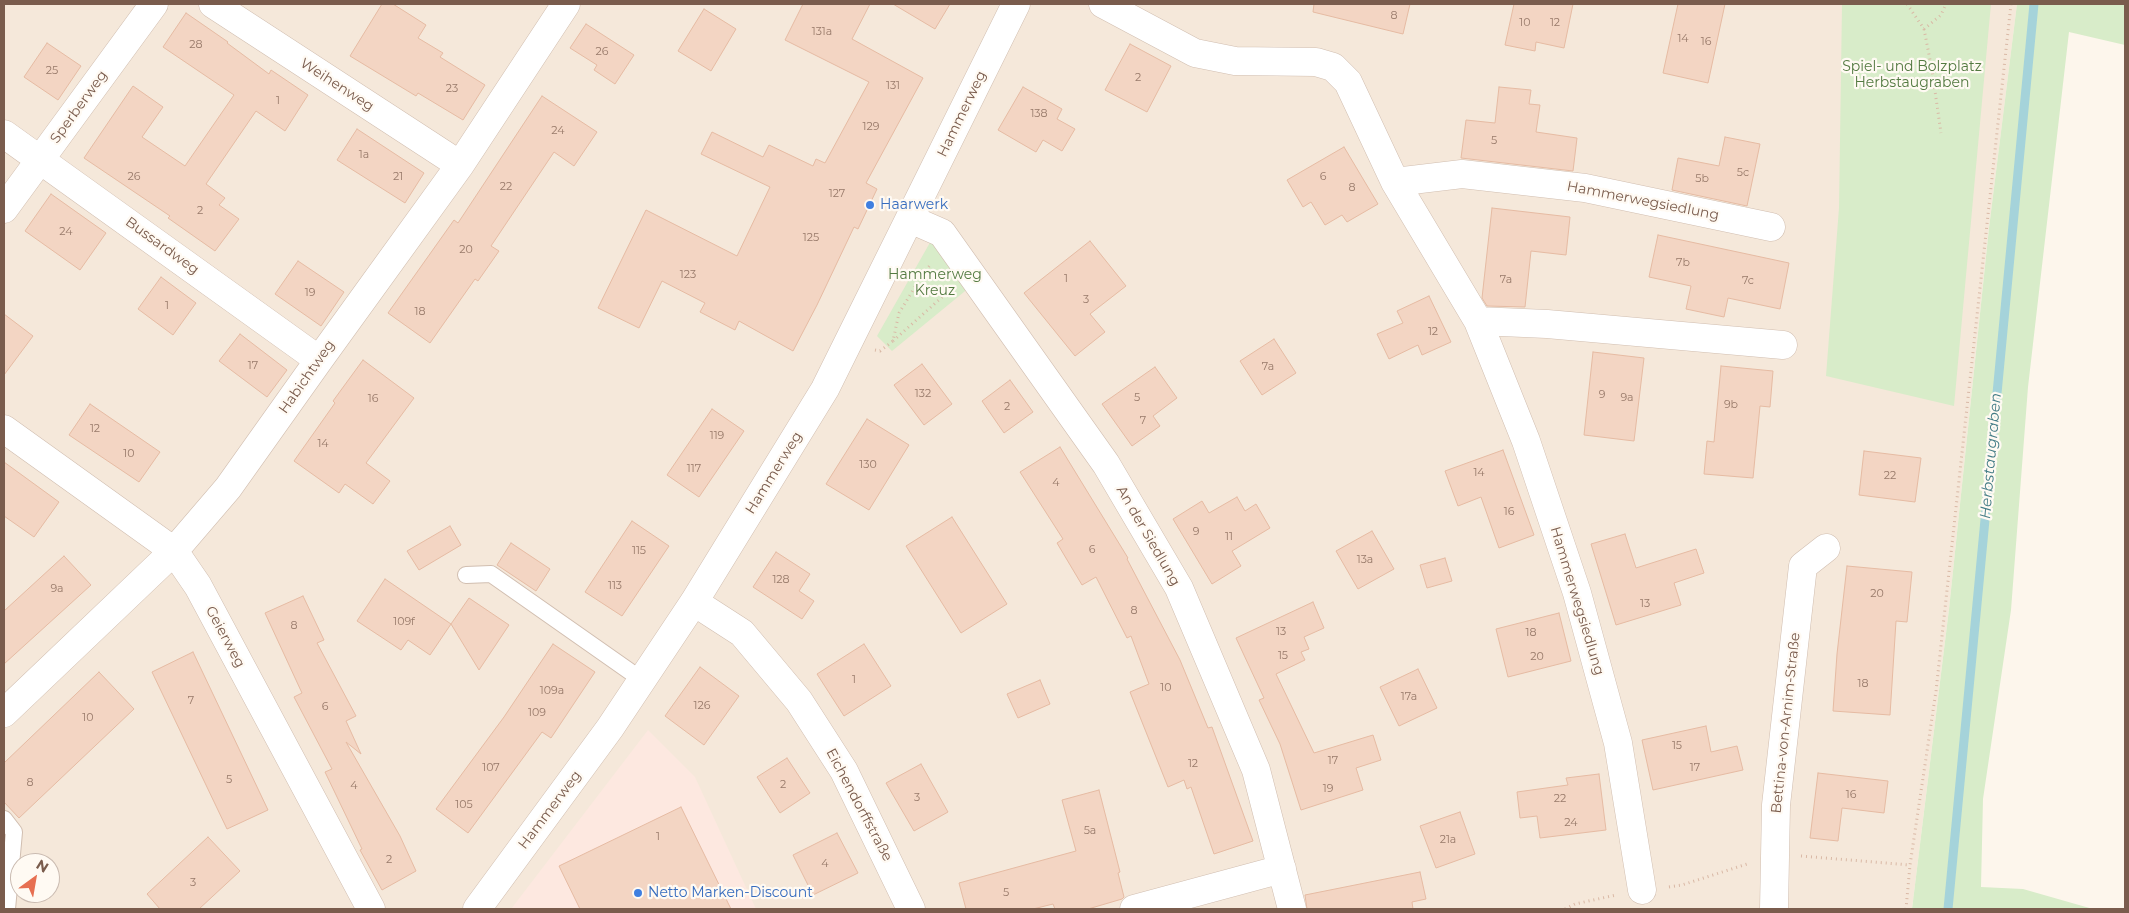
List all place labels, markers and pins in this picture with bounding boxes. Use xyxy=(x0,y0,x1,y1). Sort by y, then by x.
place label: Haarwerk xyxy=(880,197,948,213)
marker: Haarwerk xyxy=(864,199,876,211)
place label: Netto Marken-Discount xyxy=(648,885,813,901)
marker: Netto Marken-Discount xyxy=(632,887,644,899)

